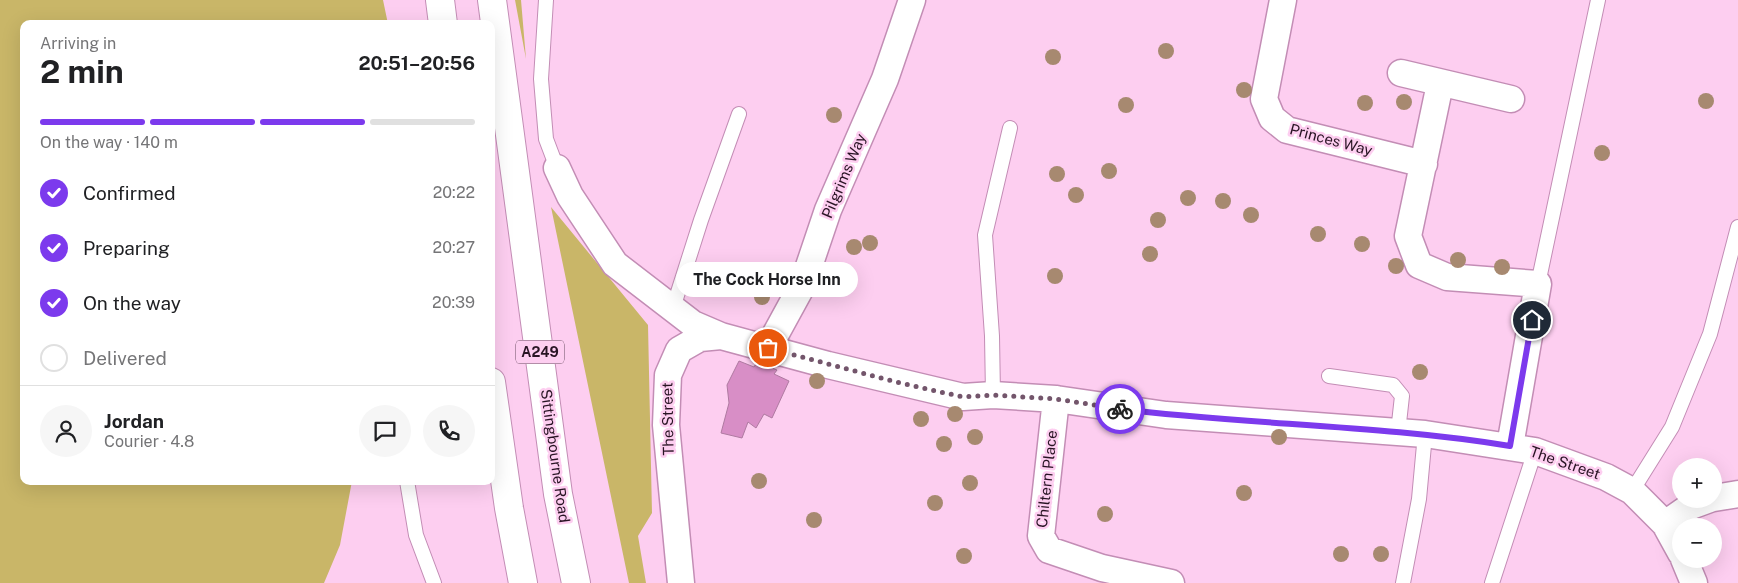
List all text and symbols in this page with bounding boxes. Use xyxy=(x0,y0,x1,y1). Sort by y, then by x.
text: Arriving in xyxy=(40,34,116,53)
text: 20:51–20:56 xyxy=(359,52,475,74)
text: 2 min xyxy=(40,53,124,90)
street label: Princes Way xyxy=(1288,120,1374,159)
street label: Pilgrims Way xyxy=(818,131,869,221)
text: On the way · 140 m xyxy=(40,133,178,152)
icon: check xyxy=(40,179,68,207)
text: Confirmed xyxy=(83,182,176,204)
text: 20:22 xyxy=(433,183,475,202)
icon: check xyxy=(40,234,68,262)
text: Preparing xyxy=(83,237,170,259)
text: 20:27 xyxy=(433,238,475,257)
callout: The Cock Horse Inn xyxy=(677,263,859,298)
text: The Cock Horse Inn xyxy=(693,270,841,289)
icon: check xyxy=(40,289,68,317)
text: On the way xyxy=(83,292,181,314)
text: 20:39 xyxy=(432,293,475,312)
pin xyxy=(1511,299,1553,341)
icon: home xyxy=(1518,306,1546,334)
pin xyxy=(747,327,789,369)
icon: bag xyxy=(754,334,782,362)
road number: A249 xyxy=(516,341,564,364)
text: Delivered xyxy=(83,347,167,369)
street label: The Street xyxy=(658,382,677,456)
courier xyxy=(1095,384,1145,434)
street label: Sittingbourne Road xyxy=(538,388,573,524)
icon: bike xyxy=(1106,395,1134,423)
button: person xyxy=(40,405,92,457)
button: chat xyxy=(359,405,411,457)
button: phone xyxy=(423,405,475,457)
text: Jordan xyxy=(104,410,164,432)
street label: Chiltern Place xyxy=(1033,429,1060,529)
text: Courier · 4.8 xyxy=(104,432,194,451)
street label: The Street xyxy=(1528,443,1603,483)
map controls xyxy=(1672,458,1722,568)
button: + xyxy=(1672,458,1722,508)
button: − xyxy=(1672,518,1722,568)

